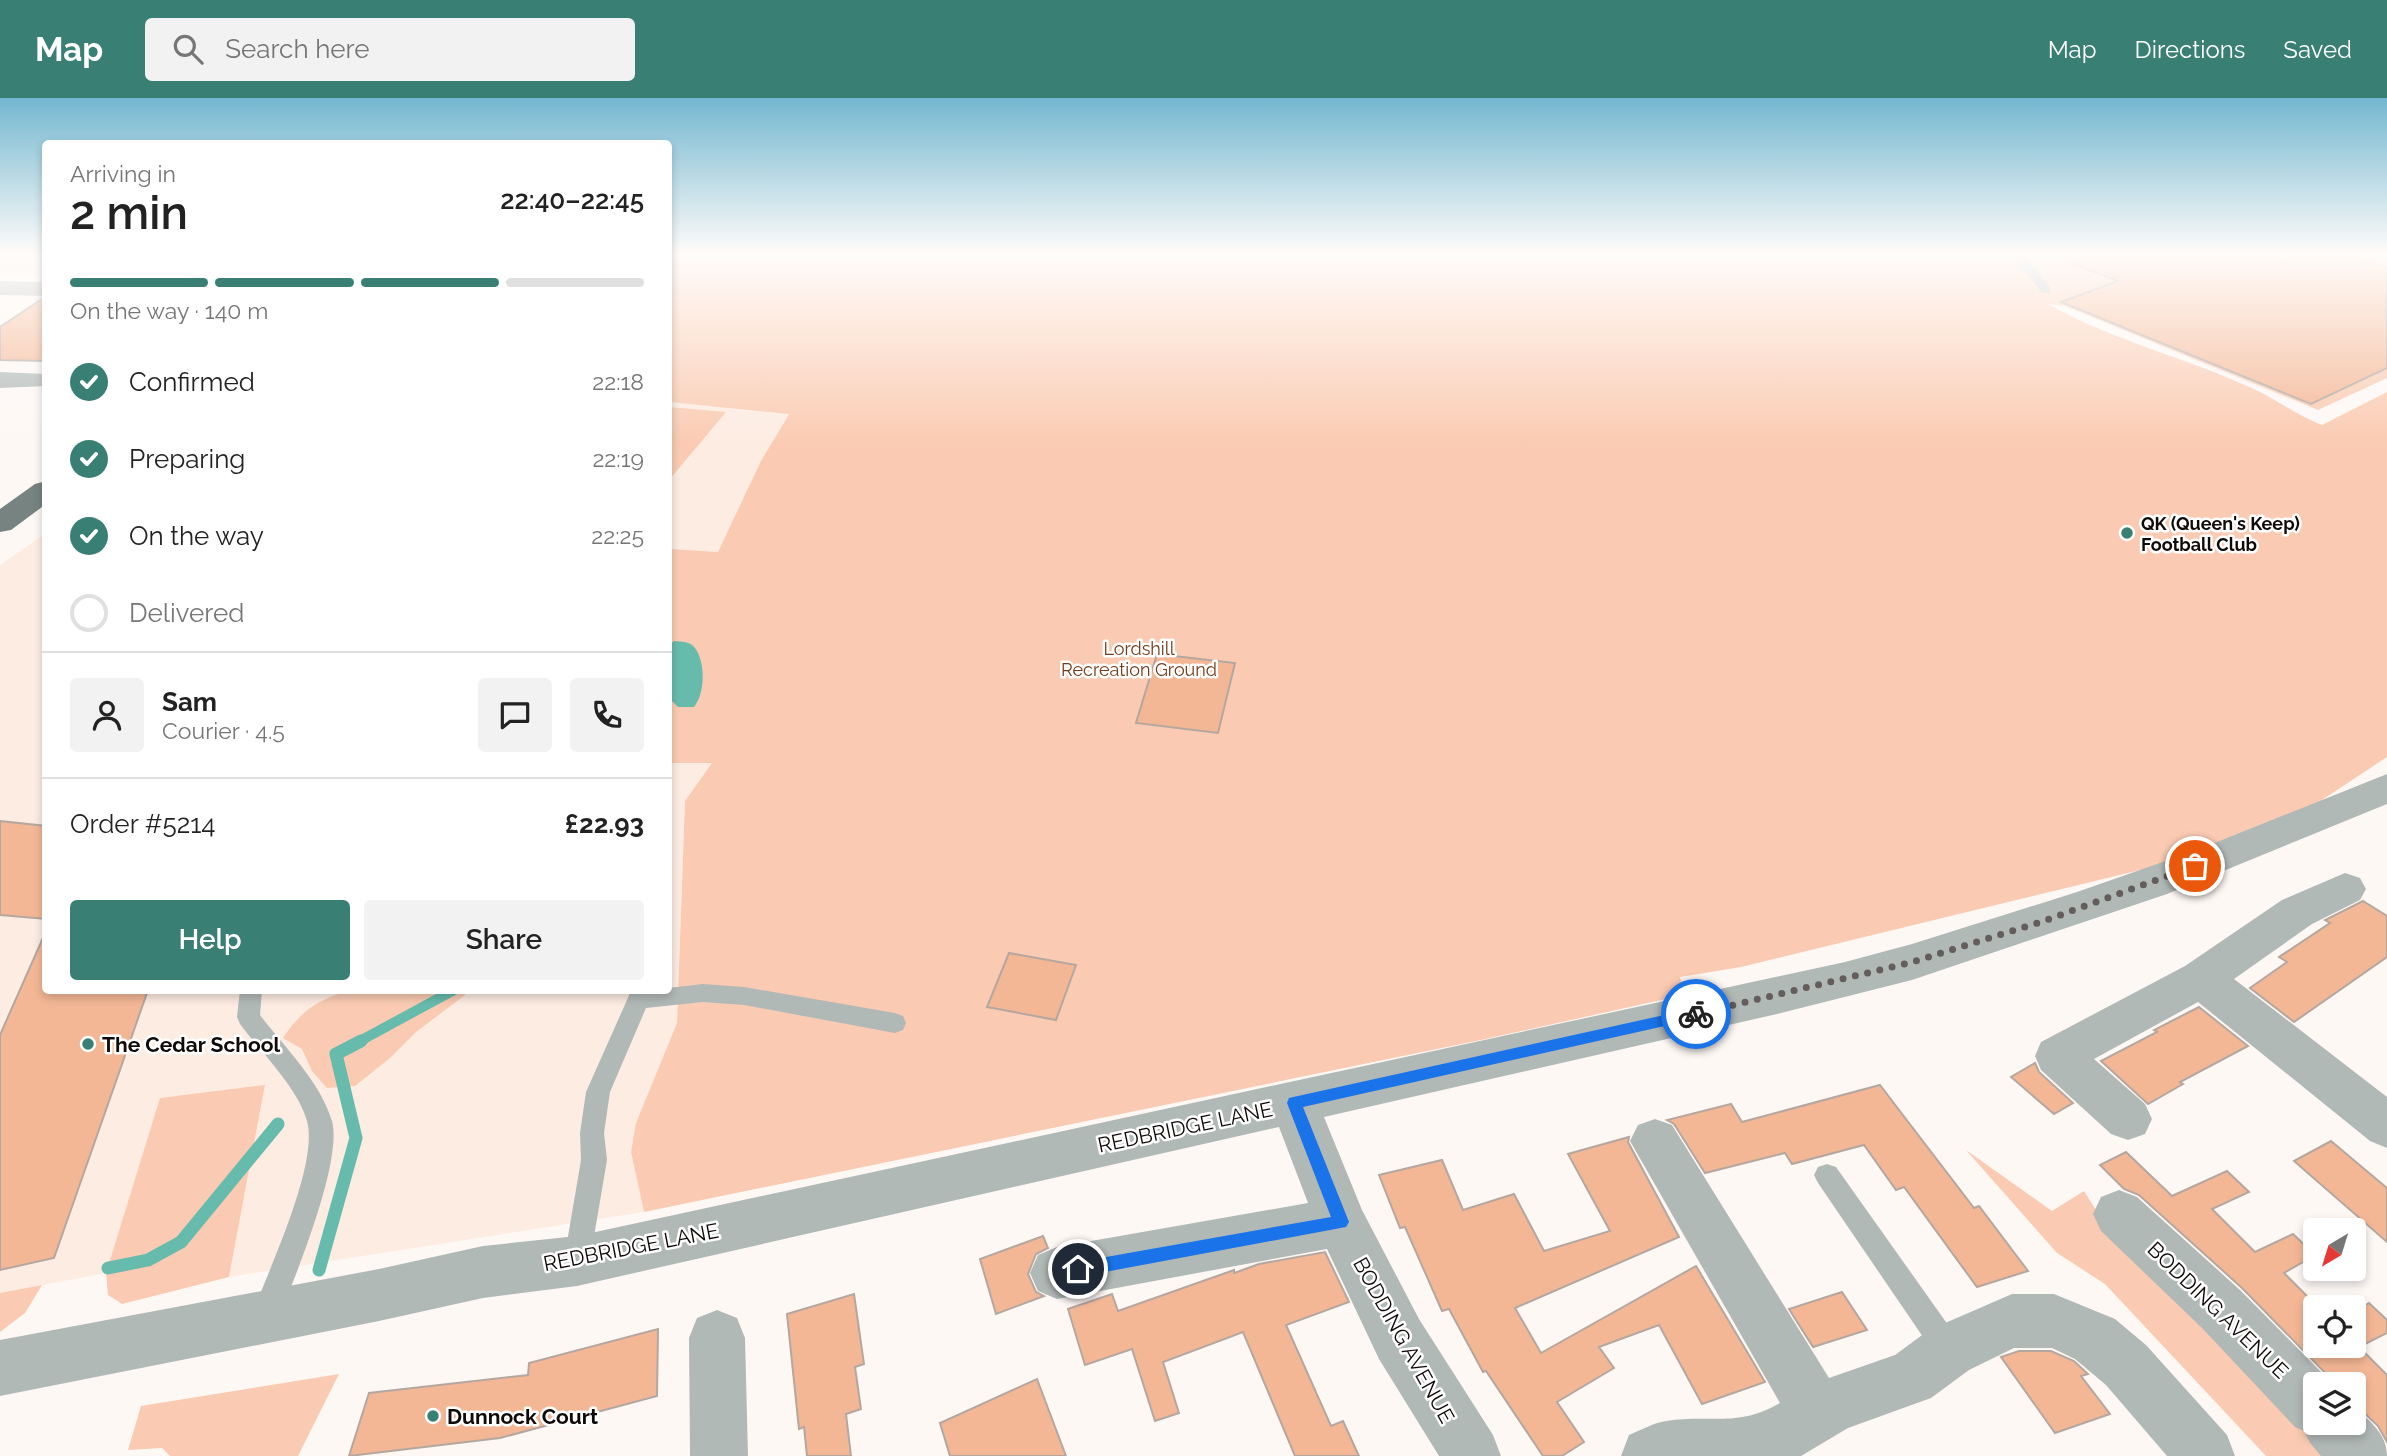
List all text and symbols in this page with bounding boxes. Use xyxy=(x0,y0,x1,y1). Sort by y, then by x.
search box xyxy=(145,18,635,81)
text: Map xyxy=(35,30,103,69)
icon: search xyxy=(169,30,207,68)
text: Search here xyxy=(225,34,370,64)
text: Map xyxy=(2048,35,2097,64)
text: Directions xyxy=(2135,35,2245,64)
text: Saved xyxy=(2283,35,2352,64)
text: Arriving in xyxy=(70,160,176,187)
text: 22:40–22:45 xyxy=(500,185,644,215)
text: 2 min xyxy=(70,186,188,240)
text: On the way · 140 m xyxy=(70,297,268,324)
icon: check xyxy=(70,363,108,401)
text: Confirmed xyxy=(129,367,255,397)
text: 22:18 xyxy=(592,368,644,395)
icon: check xyxy=(70,440,108,478)
text: Preparing xyxy=(129,444,245,474)
text: 22:19 xyxy=(592,445,644,472)
place label: QK (Queen's Keep) Football Club xyxy=(2141,513,2300,555)
icon: check xyxy=(70,517,108,555)
text: On the way xyxy=(129,521,264,551)
text: 22:25 xyxy=(591,522,644,549)
marker: QK (Queen's Keep) Football Club xyxy=(2119,525,2135,541)
text: Delivered xyxy=(129,598,244,628)
park label: Lordshill Recreation Ground xyxy=(1061,638,1217,680)
button: person xyxy=(70,678,144,752)
button: chat xyxy=(478,678,552,752)
button: phone xyxy=(570,678,644,752)
text: Sam xyxy=(162,687,217,717)
text: Courier · 4.5 xyxy=(162,717,285,744)
text: Order #5214 xyxy=(70,809,216,839)
text: £22.93 xyxy=(565,809,644,839)
pin xyxy=(2165,836,2225,896)
icon: bag xyxy=(2176,847,2214,885)
button: Help xyxy=(70,900,350,980)
button: Share xyxy=(364,900,644,980)
courier xyxy=(1661,979,1731,1049)
icon: bike xyxy=(1677,995,1715,1033)
place label: The Cedar School xyxy=(102,1032,280,1057)
marker: The Cedar School xyxy=(80,1036,96,1052)
street label: REDBRIDGE LANE xyxy=(1095,1096,1275,1158)
street label: REDBRIDGE LANE xyxy=(541,1218,721,1276)
north arrow xyxy=(2303,1218,2366,1281)
map controls xyxy=(2303,1218,2366,1435)
street label: BODDING AVENUE xyxy=(2142,1236,2294,1384)
pin xyxy=(1048,1239,1108,1299)
icon: home xyxy=(1059,1250,1097,1288)
street label: BODDING AVENUE xyxy=(1348,1253,1460,1427)
button: locate xyxy=(2303,1295,2366,1358)
button: layers xyxy=(2303,1372,2366,1435)
place label: Dunnock Court xyxy=(447,1404,598,1429)
marker: Dunnock Court xyxy=(425,1408,441,1424)

